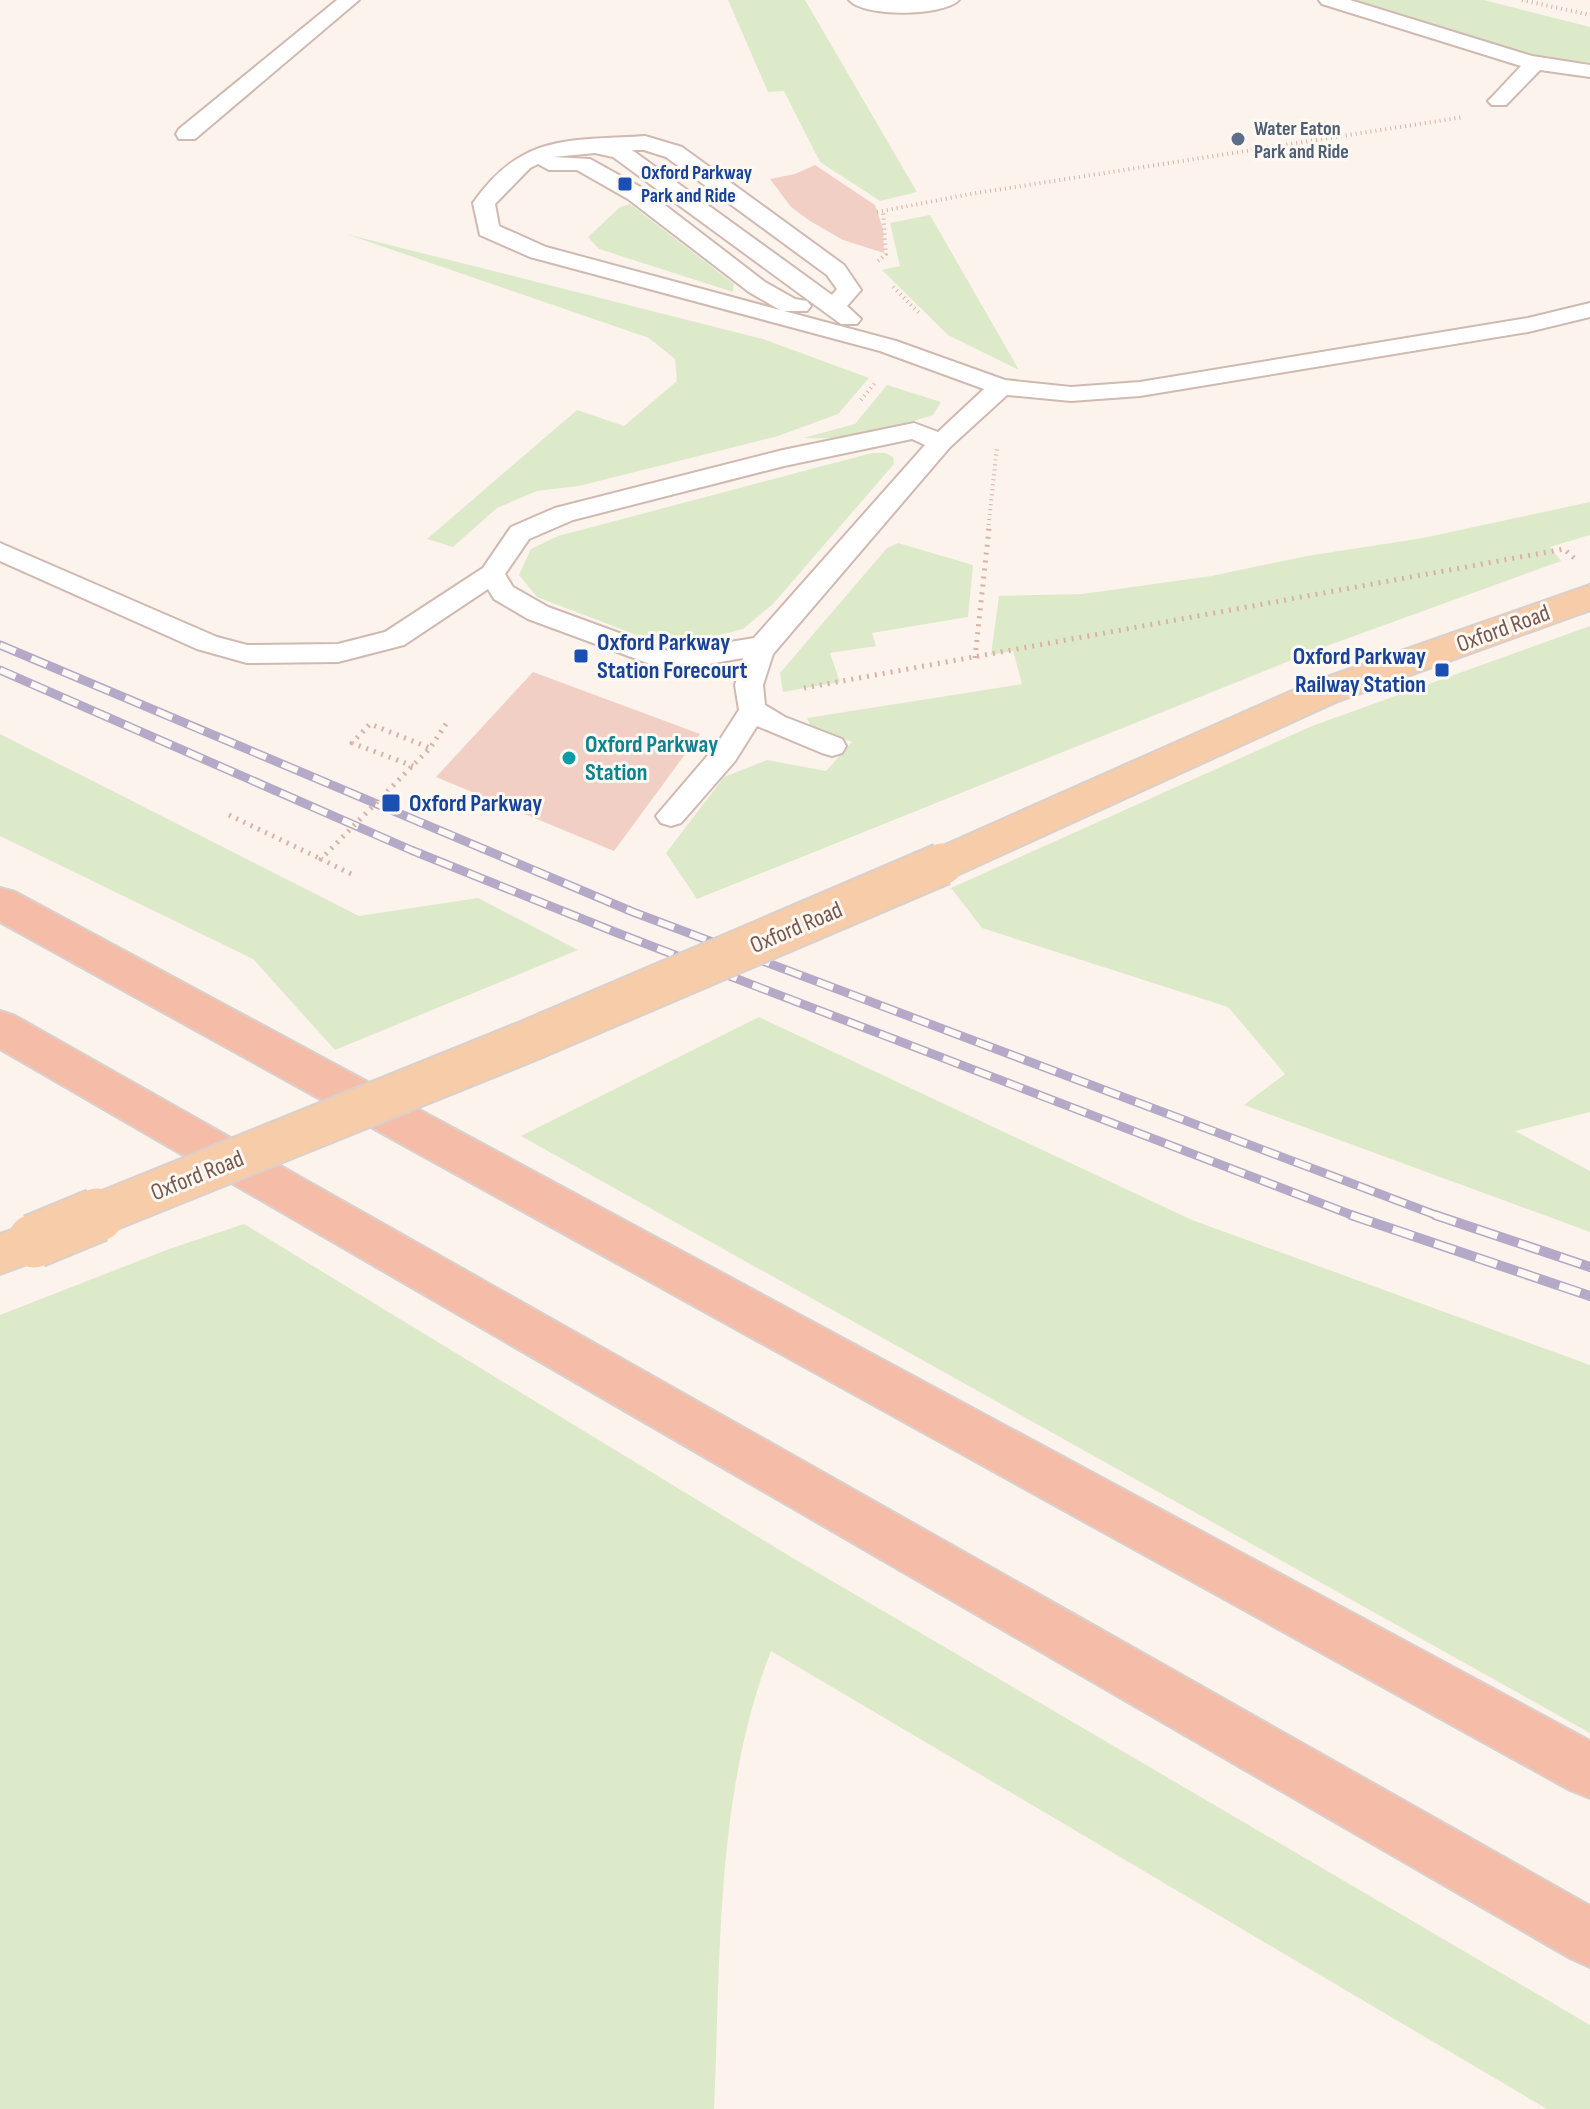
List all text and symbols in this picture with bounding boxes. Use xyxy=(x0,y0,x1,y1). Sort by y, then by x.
place label: Water Eaton Park and Ride xyxy=(1254,117,1349,164)
marker: Water Eaton Park and Ride xyxy=(1229,130,1247,148)
place label: Oxford Parkway Park and Ride xyxy=(641,161,753,208)
marker: Oxford Parkway Park and Ride xyxy=(616,175,634,193)
street label: Oxford Road xyxy=(1452,598,1554,659)
place label: Oxford Parkway Station Forecourt xyxy=(597,628,747,685)
place label: Oxford Parkway Railway Station xyxy=(1293,642,1426,699)
marker: Oxford Parkway Station Forecourt xyxy=(572,647,590,665)
marker: Oxford Parkway Railway Station xyxy=(1433,661,1451,679)
place label: Oxford Parkway Station xyxy=(585,730,718,787)
marker: Oxford Parkway Station xyxy=(560,749,578,767)
place label: Oxford Parkway xyxy=(409,789,542,818)
marker: Oxford Parkway xyxy=(380,792,402,814)
street label: Oxford Road xyxy=(746,895,847,960)
street label: Oxford Road xyxy=(147,1144,248,1207)

